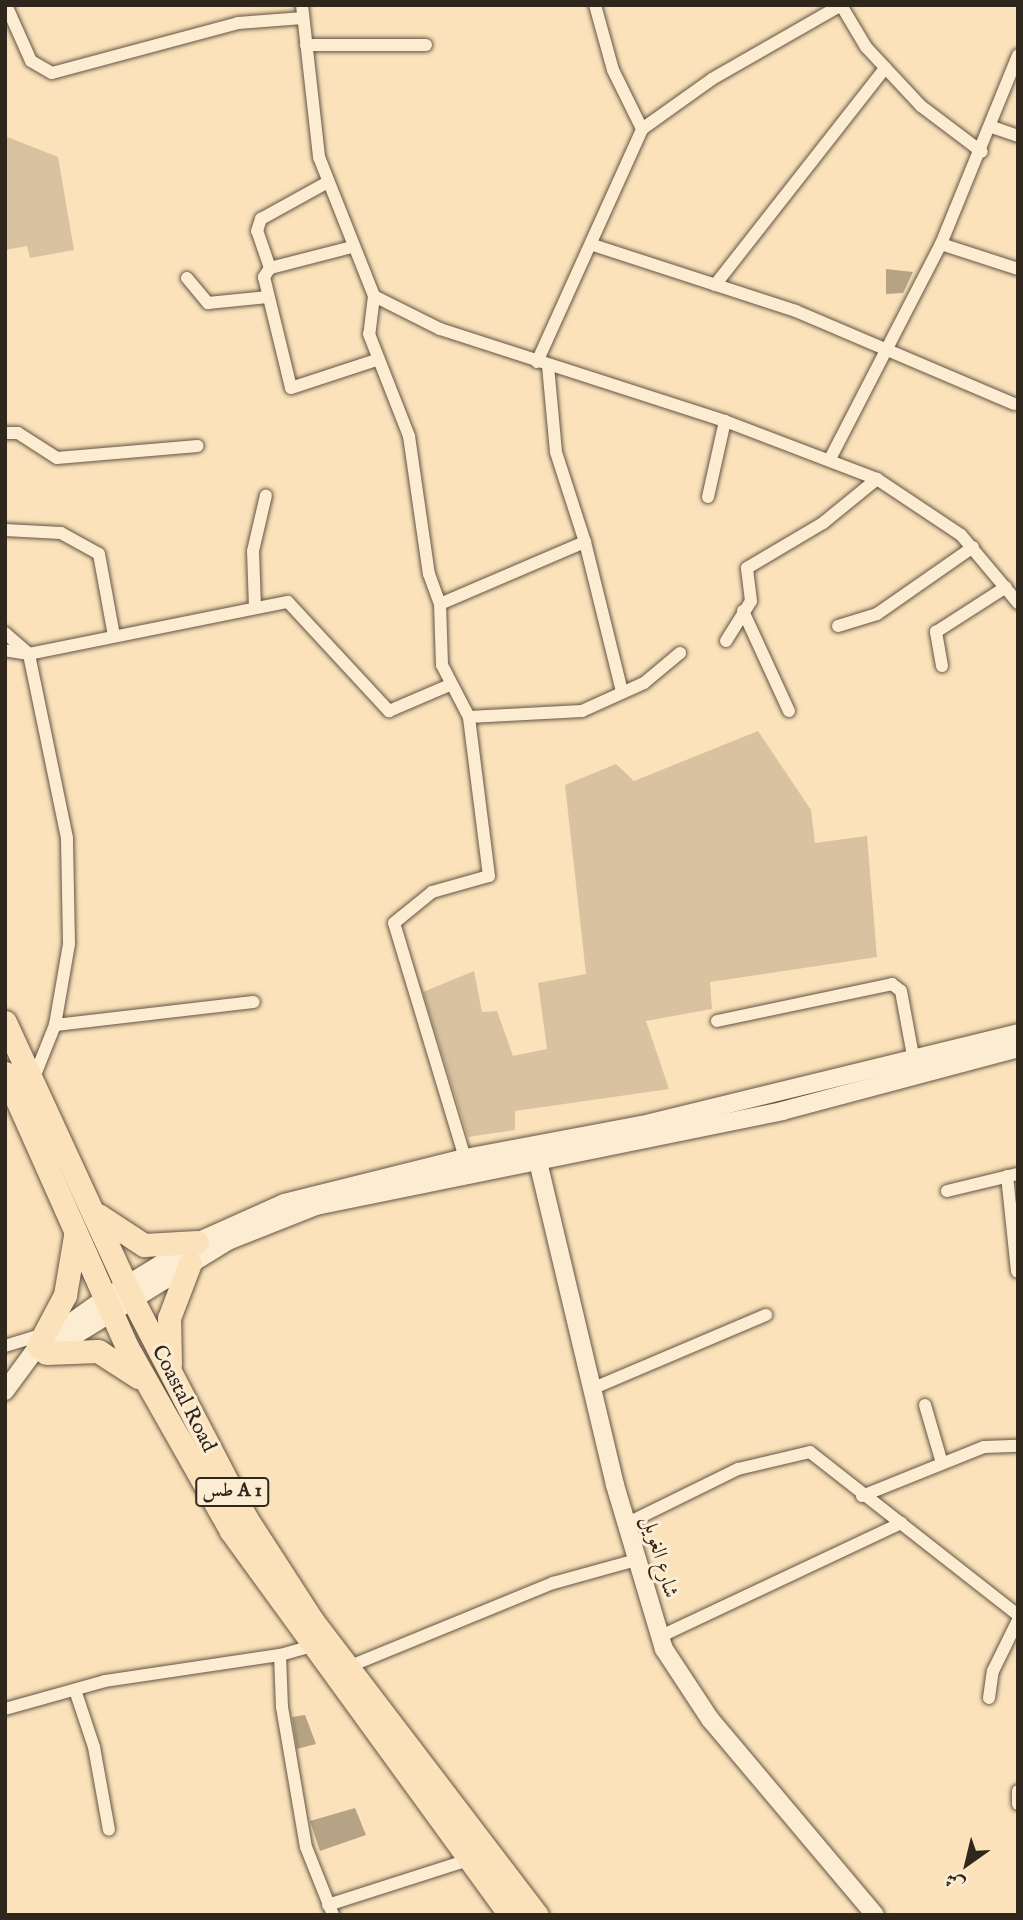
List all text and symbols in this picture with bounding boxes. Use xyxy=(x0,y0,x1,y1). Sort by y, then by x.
street label: Coastal Road xyxy=(145,1341,221,1457)
road number: طس A 1 xyxy=(195,1476,269,1508)
street label: شارع الغويل xyxy=(635,1513,683,1601)
north arrow xyxy=(932,1829,1002,1899)
text: ش xyxy=(941,1866,970,1897)

